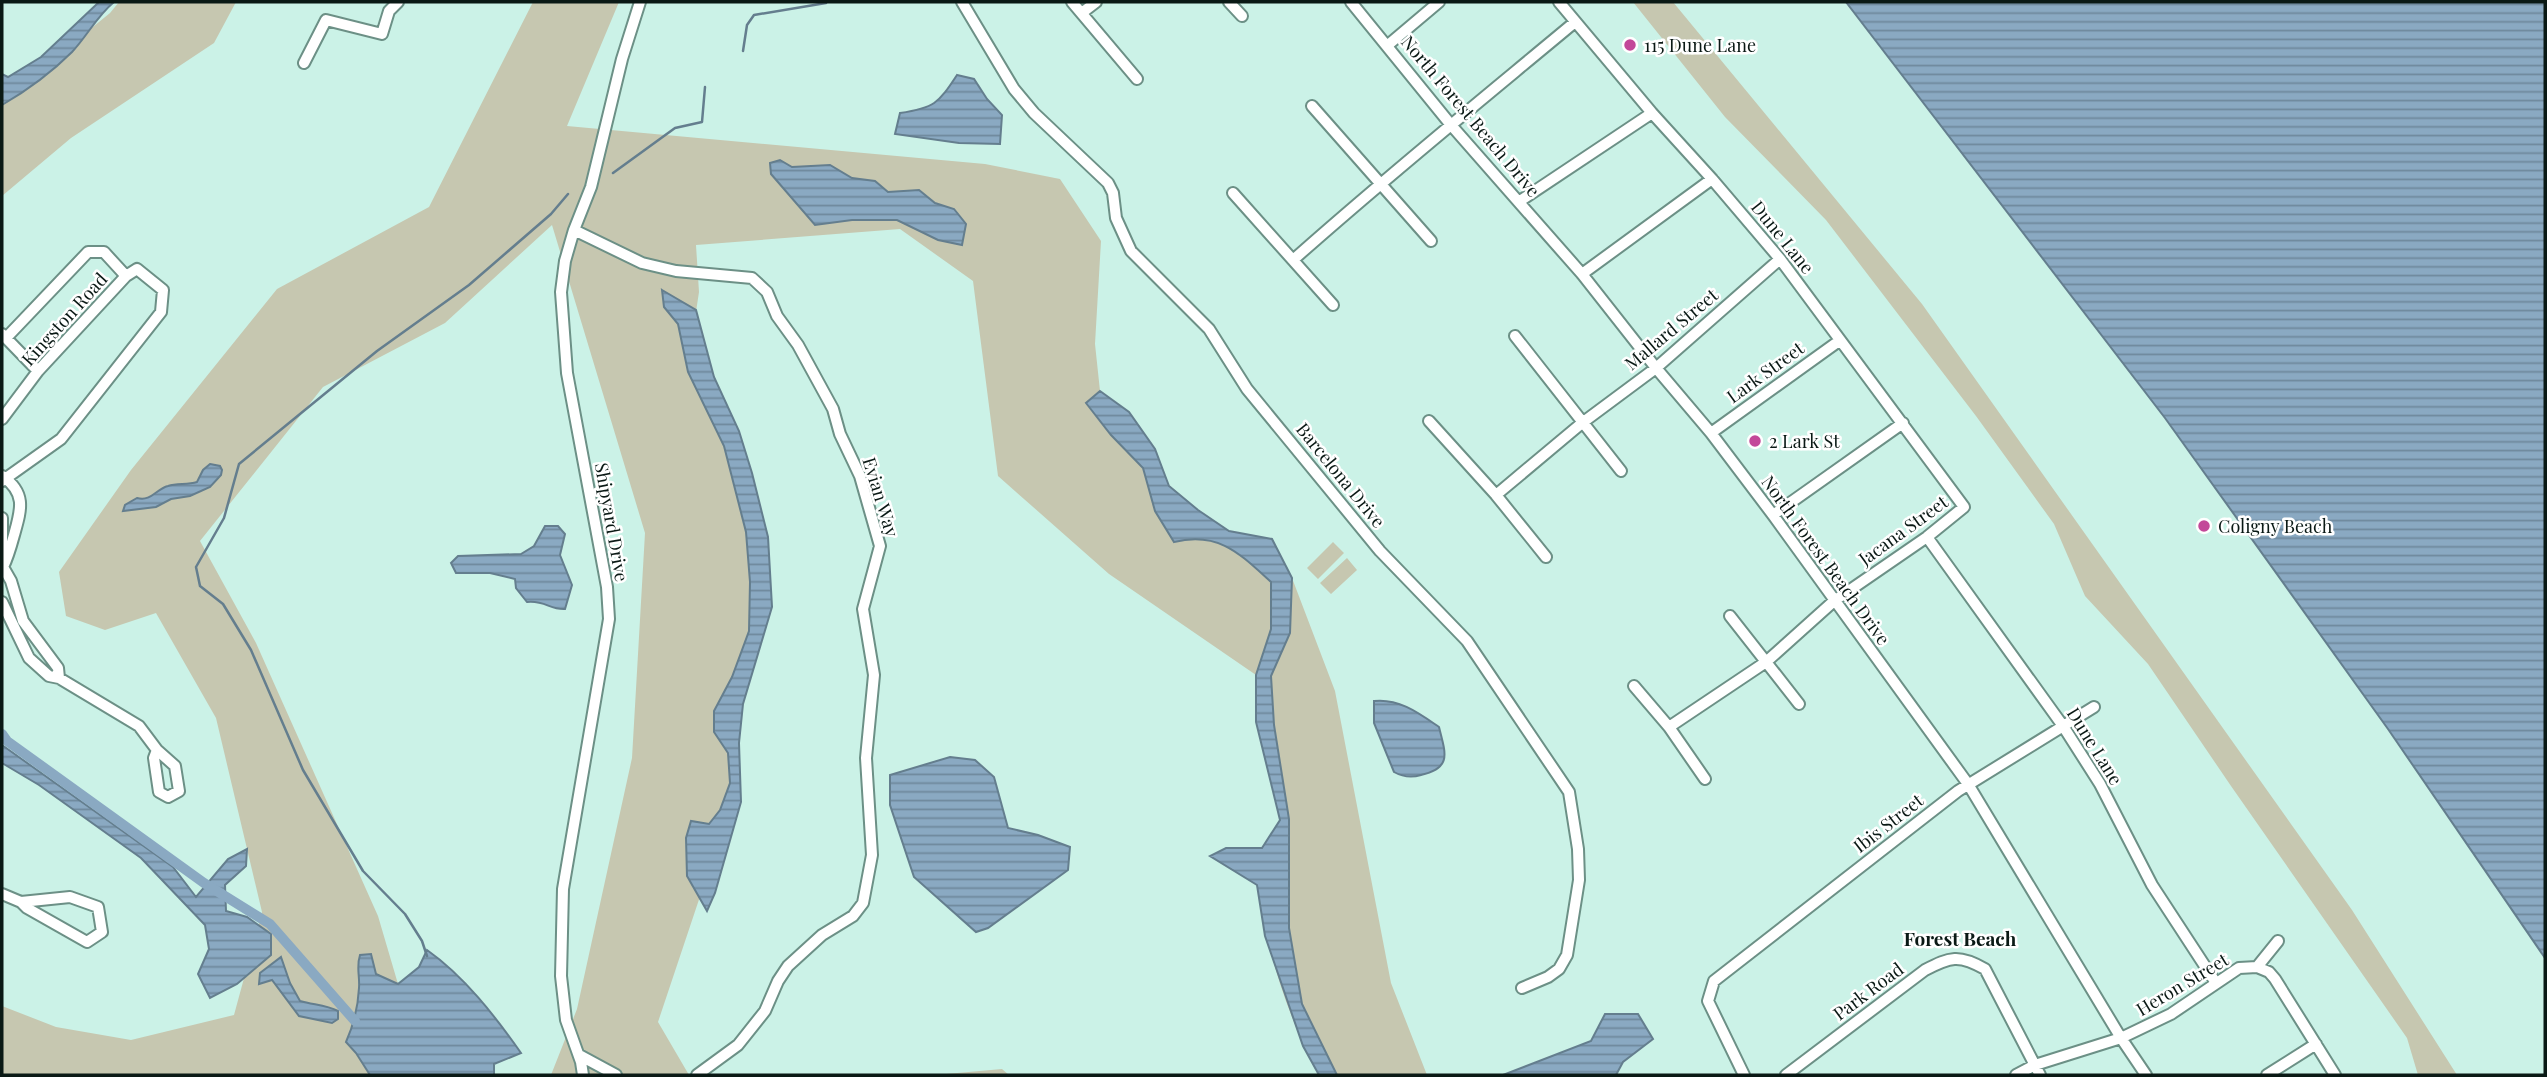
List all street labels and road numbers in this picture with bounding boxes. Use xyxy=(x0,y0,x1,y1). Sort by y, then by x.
street label: North Forest Beach Drive xyxy=(1396,30,1546,202)
street label: Dune Lane xyxy=(1746,196,1820,278)
street label: Kingston Road xyxy=(16,267,113,371)
street label: Mallard Street xyxy=(1619,283,1723,375)
street label: Lark Street xyxy=(1722,336,1809,408)
street label: Barcelona Drive xyxy=(1291,417,1391,533)
street label: Evian Way xyxy=(858,454,904,540)
street label: Shipyard Drive xyxy=(590,461,634,583)
street label: North Forest Beach Drive xyxy=(1756,470,1896,650)
street label: Jacana Street xyxy=(1853,489,1953,571)
street label: Dune Lane xyxy=(2062,703,2128,789)
street label: Ibis Street xyxy=(1848,788,1928,858)
street label: Heron Street xyxy=(2131,947,2233,1021)
street label: Park Road xyxy=(1828,956,1908,1025)

